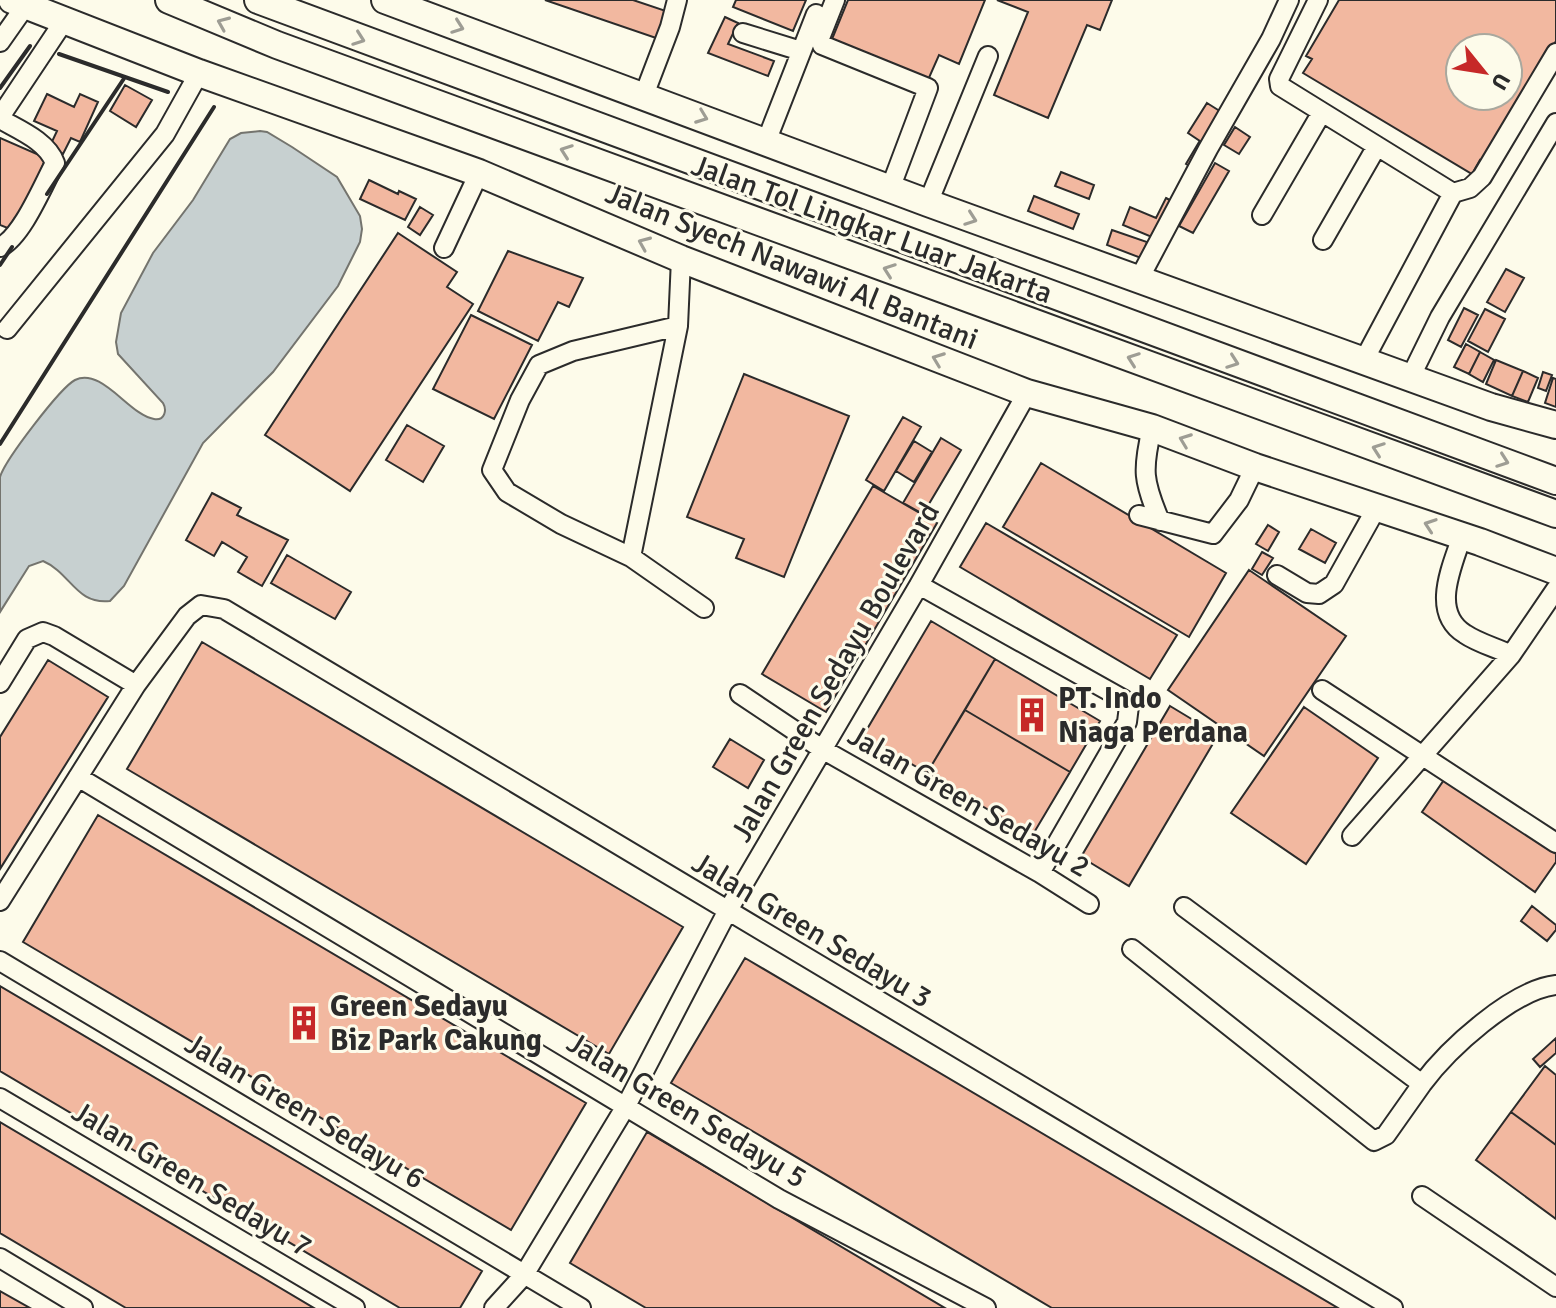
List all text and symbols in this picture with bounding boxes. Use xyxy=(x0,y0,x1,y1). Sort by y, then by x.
one-way arrow xyxy=(217,16,231,32)
one-way arrow xyxy=(450,17,464,34)
one-way arrow xyxy=(351,29,365,45)
north arrow xyxy=(1444,32,1524,112)
text: U xyxy=(1485,69,1516,95)
one-way arrow xyxy=(694,107,708,124)
one-way arrow xyxy=(560,145,574,161)
street label: Jalan Tol Lingkar Luar Jakarta xyxy=(686,147,1057,312)
street label: Jalan Syech Nawawi Al Bantani xyxy=(600,175,983,358)
one-way arrow xyxy=(963,209,977,225)
one-way arrow xyxy=(638,236,652,252)
one-way arrow xyxy=(883,263,897,280)
one-way arrow xyxy=(932,352,946,368)
one-way arrow xyxy=(1127,352,1141,369)
one-way arrow xyxy=(1225,352,1239,368)
one-way arrow xyxy=(1178,433,1192,450)
one-way arrow xyxy=(1371,442,1385,458)
one-way arrow xyxy=(1495,452,1509,468)
street label: Jalan Green Sedayu Boulevard xyxy=(723,496,948,849)
one-way arrow xyxy=(1424,519,1438,535)
place label: PT. Indo Niaga Perdana xyxy=(1058,680,1248,751)
building icon: PT. Indo Niaga Perdana xyxy=(1013,696,1051,734)
street label: Jalan Green Sedayu 2 xyxy=(841,717,1096,886)
street label: Jalan Green Sedayu 3 xyxy=(685,844,938,1017)
place label: Green Sedayu Biz Park Cakung xyxy=(330,988,542,1059)
building icon: Green Sedayu Biz Park Cakung xyxy=(285,1004,323,1042)
street label: Jalan Green Sedayu 5 xyxy=(560,1024,813,1197)
street label: Jalan Green Sedayu 6 xyxy=(178,1025,431,1198)
street label: Jalan Green Sedayu 7 xyxy=(65,1093,318,1266)

